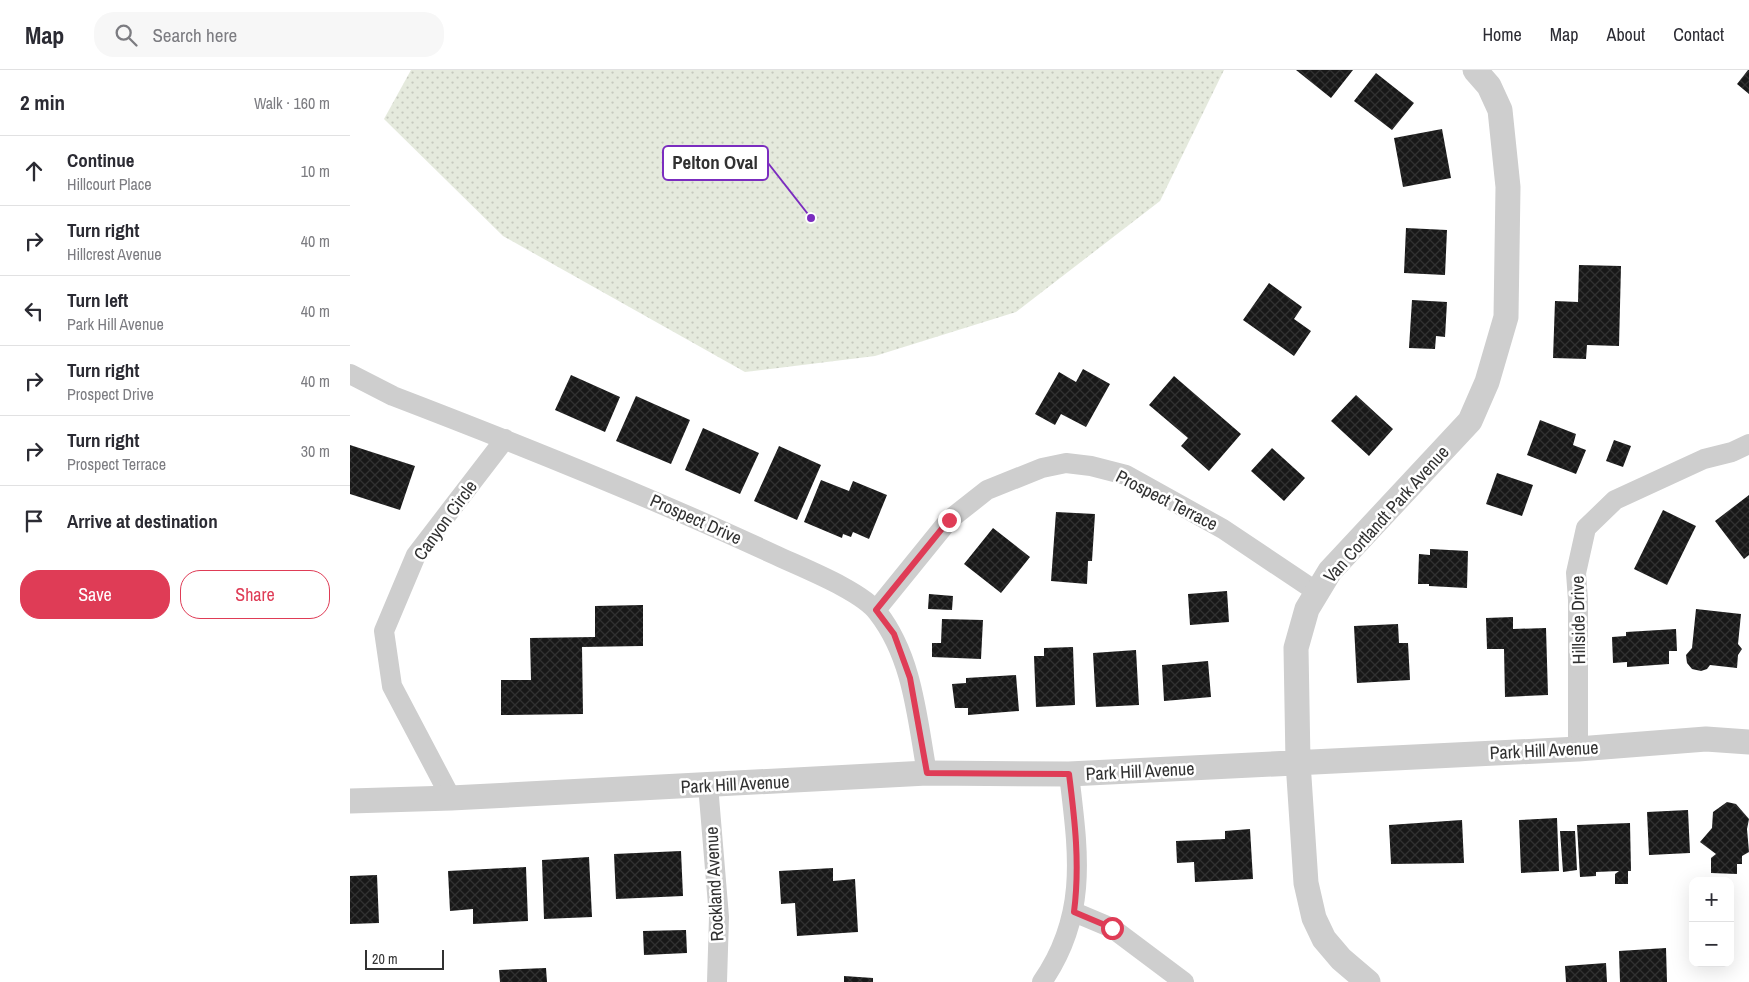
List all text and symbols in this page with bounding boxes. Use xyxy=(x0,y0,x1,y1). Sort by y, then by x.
search box xyxy=(94,12,444,57)
text: Map xyxy=(25,19,64,51)
icon: search xyxy=(112,21,140,49)
text: Search here xyxy=(152,22,237,48)
text: Home xyxy=(1482,22,1522,47)
text: Map xyxy=(1550,22,1579,47)
text: About xyxy=(1607,22,1645,47)
text: Contact xyxy=(1673,22,1724,47)
text: 2 min xyxy=(20,88,65,117)
text: Walk · 160 m xyxy=(254,92,330,114)
callout: Pelton Oval xyxy=(663,146,768,180)
text: Continue xyxy=(67,147,135,173)
text: Pelton Oval xyxy=(672,149,758,175)
icon: ahead xyxy=(20,157,48,185)
text: 10 m xyxy=(301,160,330,182)
text: Hillcourt Place xyxy=(67,173,152,195)
text: Turn right xyxy=(67,217,139,243)
icon: right xyxy=(20,227,48,255)
text: 40 m xyxy=(301,230,330,252)
text: Hillcrest Avenue xyxy=(67,243,162,265)
text: Turn left xyxy=(67,287,128,313)
icon: left xyxy=(20,297,48,325)
text: 40 m xyxy=(301,300,330,322)
text: Park Hill Avenue xyxy=(67,313,164,335)
text: Turn right xyxy=(67,357,139,383)
icon: right xyxy=(20,367,48,395)
text: 40 m xyxy=(301,370,330,392)
text: Prospect Drive xyxy=(67,383,154,405)
text: Turn right xyxy=(67,427,139,453)
icon: right xyxy=(20,437,48,465)
text: 30 m xyxy=(301,440,330,462)
street label: Van Cortlandt Park Avenue xyxy=(1318,440,1454,588)
text: Prospect Terrace xyxy=(67,453,166,475)
street label: Prospect Terrace xyxy=(1112,464,1222,536)
street label: Canyon Circle xyxy=(407,475,483,565)
street label: Prospect Drive xyxy=(646,488,746,550)
icon: arrive xyxy=(20,507,48,535)
text: Arrive at destination xyxy=(67,508,218,534)
route end xyxy=(938,509,961,532)
button: Save xyxy=(20,570,170,619)
button: Share xyxy=(180,570,330,619)
street label: Hillside Drive xyxy=(1565,575,1591,665)
street label: Park Hill Avenue xyxy=(1489,735,1599,765)
street label: Park Hill Avenue xyxy=(1085,756,1195,786)
street label: Park Hill Avenue xyxy=(680,769,790,799)
street label: Rockland Avenue xyxy=(699,826,729,942)
map controls xyxy=(1689,877,1734,967)
button: + xyxy=(1689,877,1734,922)
route start xyxy=(1101,917,1124,940)
button: − xyxy=(1689,922,1734,967)
scale bar xyxy=(365,947,444,970)
text: 20 m xyxy=(372,950,398,968)

